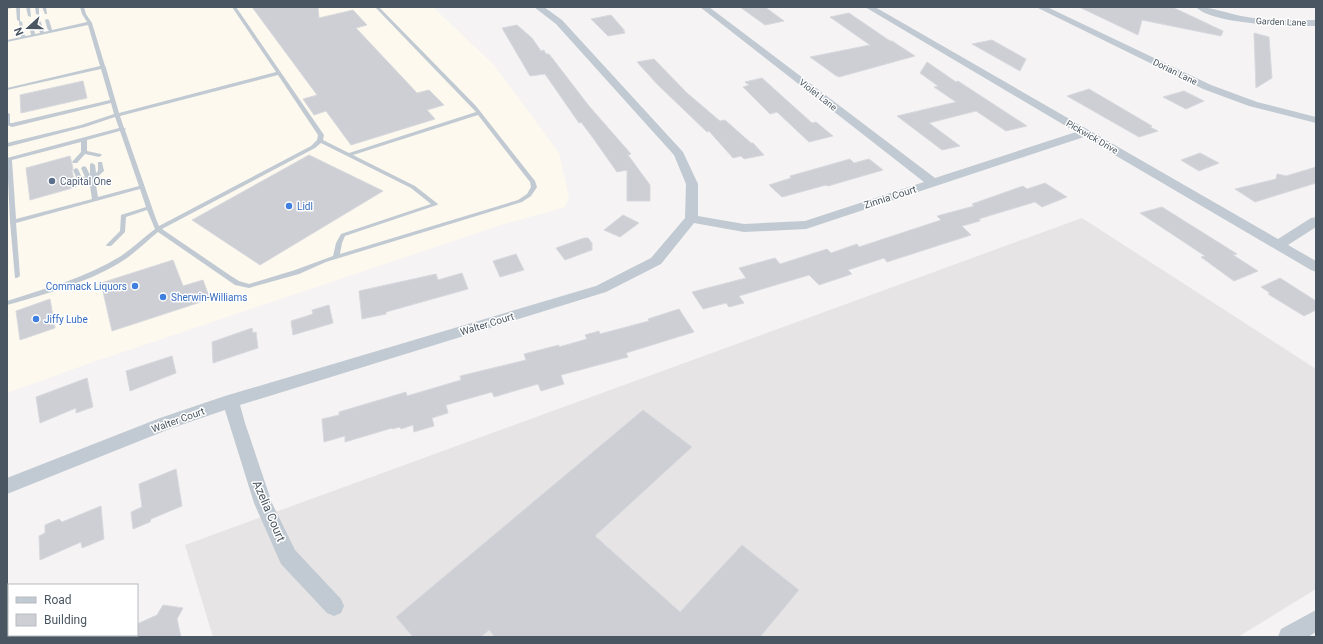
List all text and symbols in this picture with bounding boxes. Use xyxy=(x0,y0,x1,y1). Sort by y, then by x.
north arrow xyxy=(8,8,48,48)
street label: Garden Lane xyxy=(1256,16,1307,28)
text: N xyxy=(12,25,27,37)
street label: Dorian Lane xyxy=(1151,57,1199,87)
street label: Violet Lane xyxy=(797,77,839,113)
street label: Pickwick Drive xyxy=(1064,118,1120,156)
marker: Capital One xyxy=(47,176,57,186)
place label: Capital One xyxy=(60,176,111,187)
street label: Zinnia Court xyxy=(862,183,918,211)
marker: Lidl xyxy=(284,201,294,211)
place label: Lidl xyxy=(297,201,313,212)
place label: Commack Liquors xyxy=(46,281,127,292)
marker: Commack Liquors xyxy=(130,281,140,291)
marker: Sherwin-Williams xyxy=(158,292,168,302)
place label: Sherwin-Williams xyxy=(171,292,247,303)
street label: Walter Court xyxy=(459,311,515,337)
marker: Jiffy Lube xyxy=(31,314,41,324)
place label: Jiffy Lube xyxy=(44,314,88,325)
street label: Walter Court xyxy=(150,405,206,435)
street label: Azelia Court xyxy=(250,478,288,544)
legend xyxy=(8,584,138,636)
text: Road xyxy=(44,593,72,607)
text: Building xyxy=(44,613,87,627)

